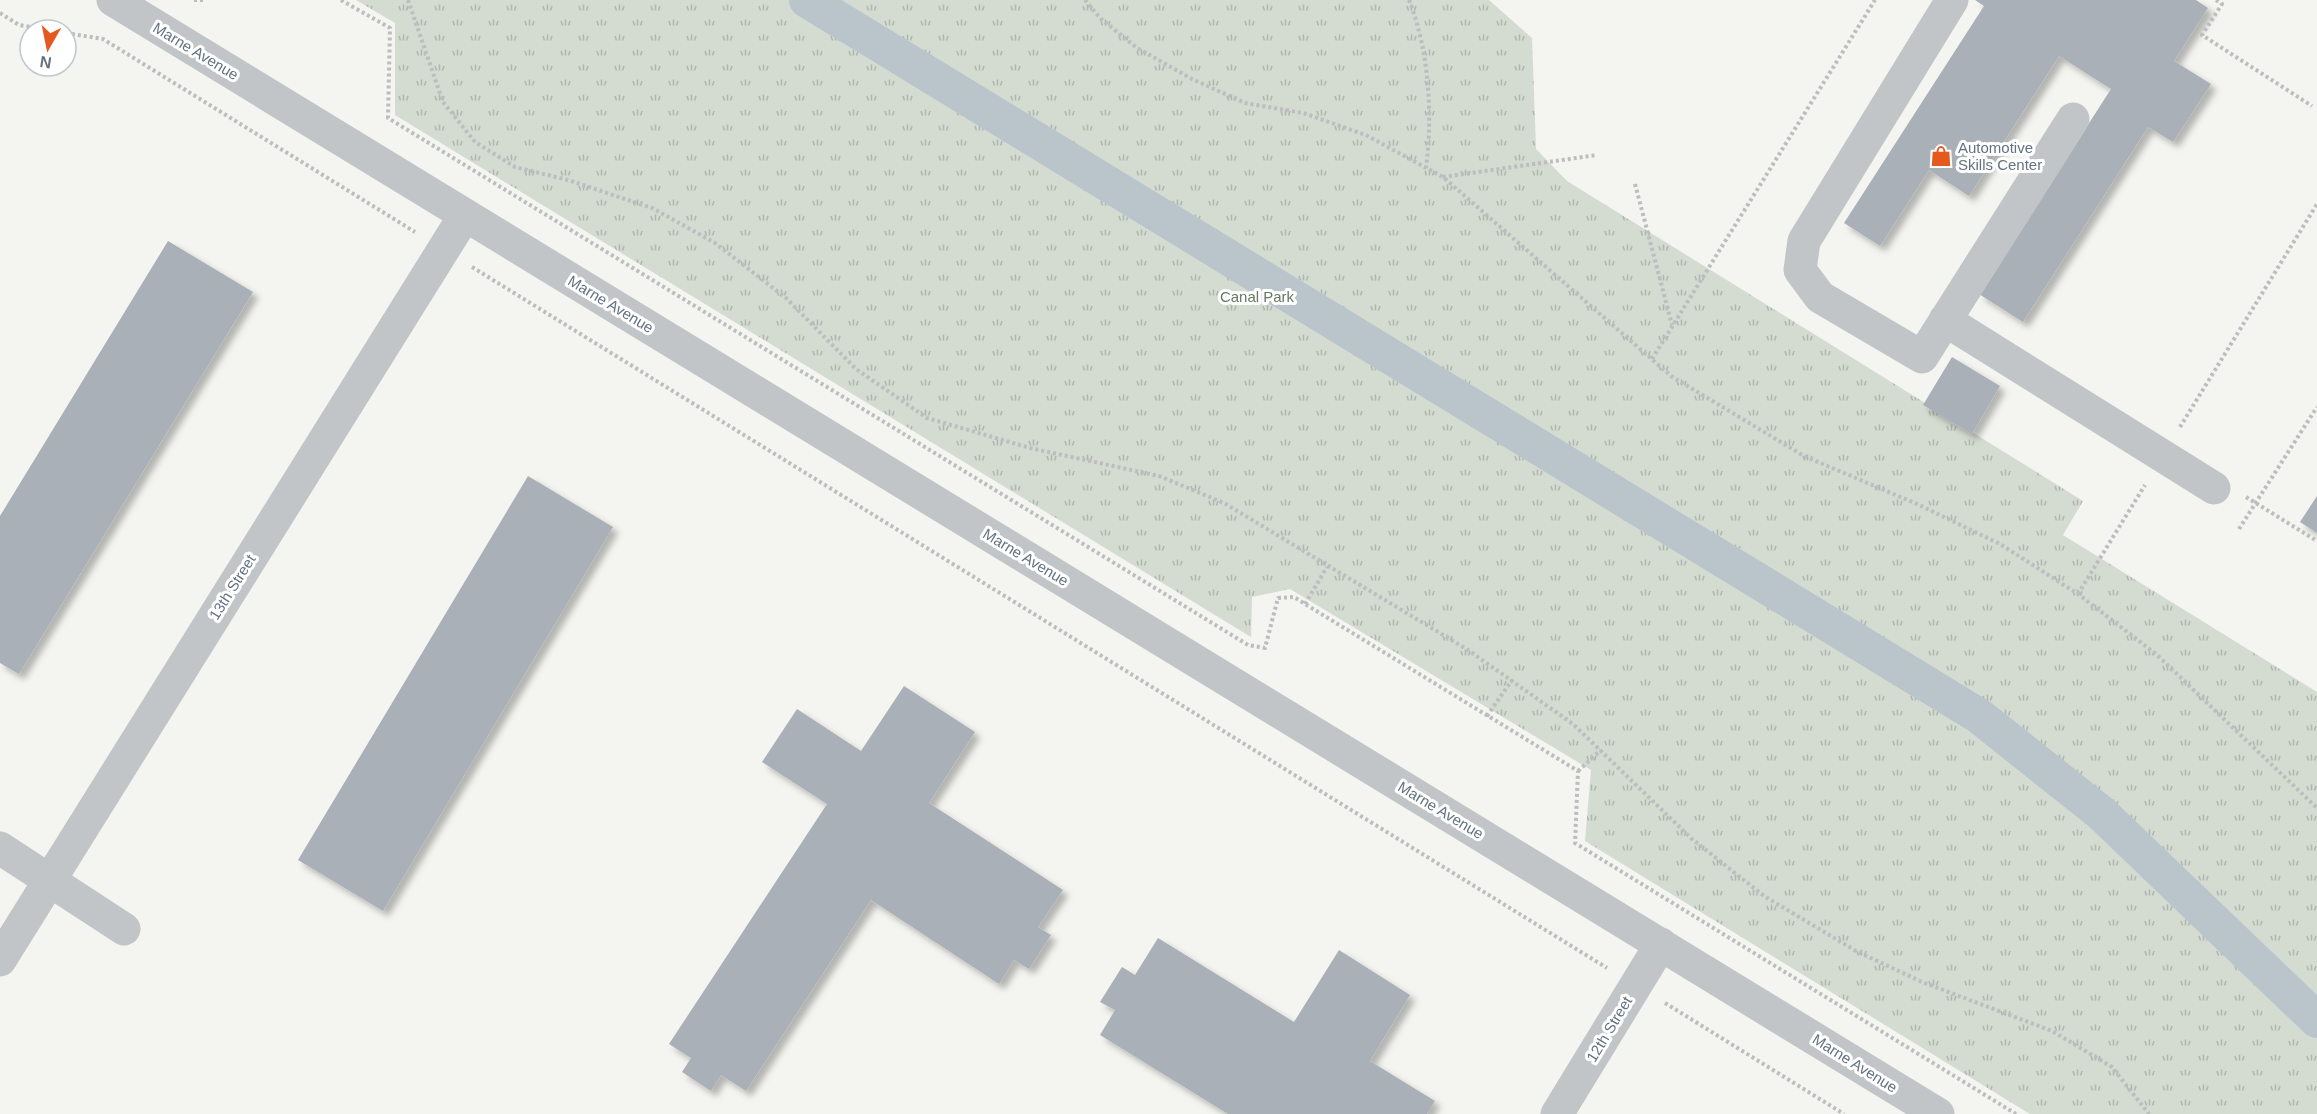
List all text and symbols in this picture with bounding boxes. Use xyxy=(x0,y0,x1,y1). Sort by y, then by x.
north arrow xyxy=(18,18,78,78)
street label: Marne Avenue xyxy=(150,19,242,83)
text: N xyxy=(39,53,53,72)
place label: Automotive Skills Center xyxy=(1958,139,2042,173)
shop icon: Automotive Skills Center xyxy=(1929,144,1953,168)
street label: Marne Avenue xyxy=(565,272,657,336)
park label: Canal Park xyxy=(1220,288,1295,305)
street label: Marne Avenue xyxy=(980,525,1072,589)
street label: 13th Street xyxy=(205,551,259,623)
street label: Marne Avenue xyxy=(1395,778,1487,842)
street label: 12th Street xyxy=(1583,992,1636,1065)
street label: Marne Avenue xyxy=(1810,1030,1900,1096)

